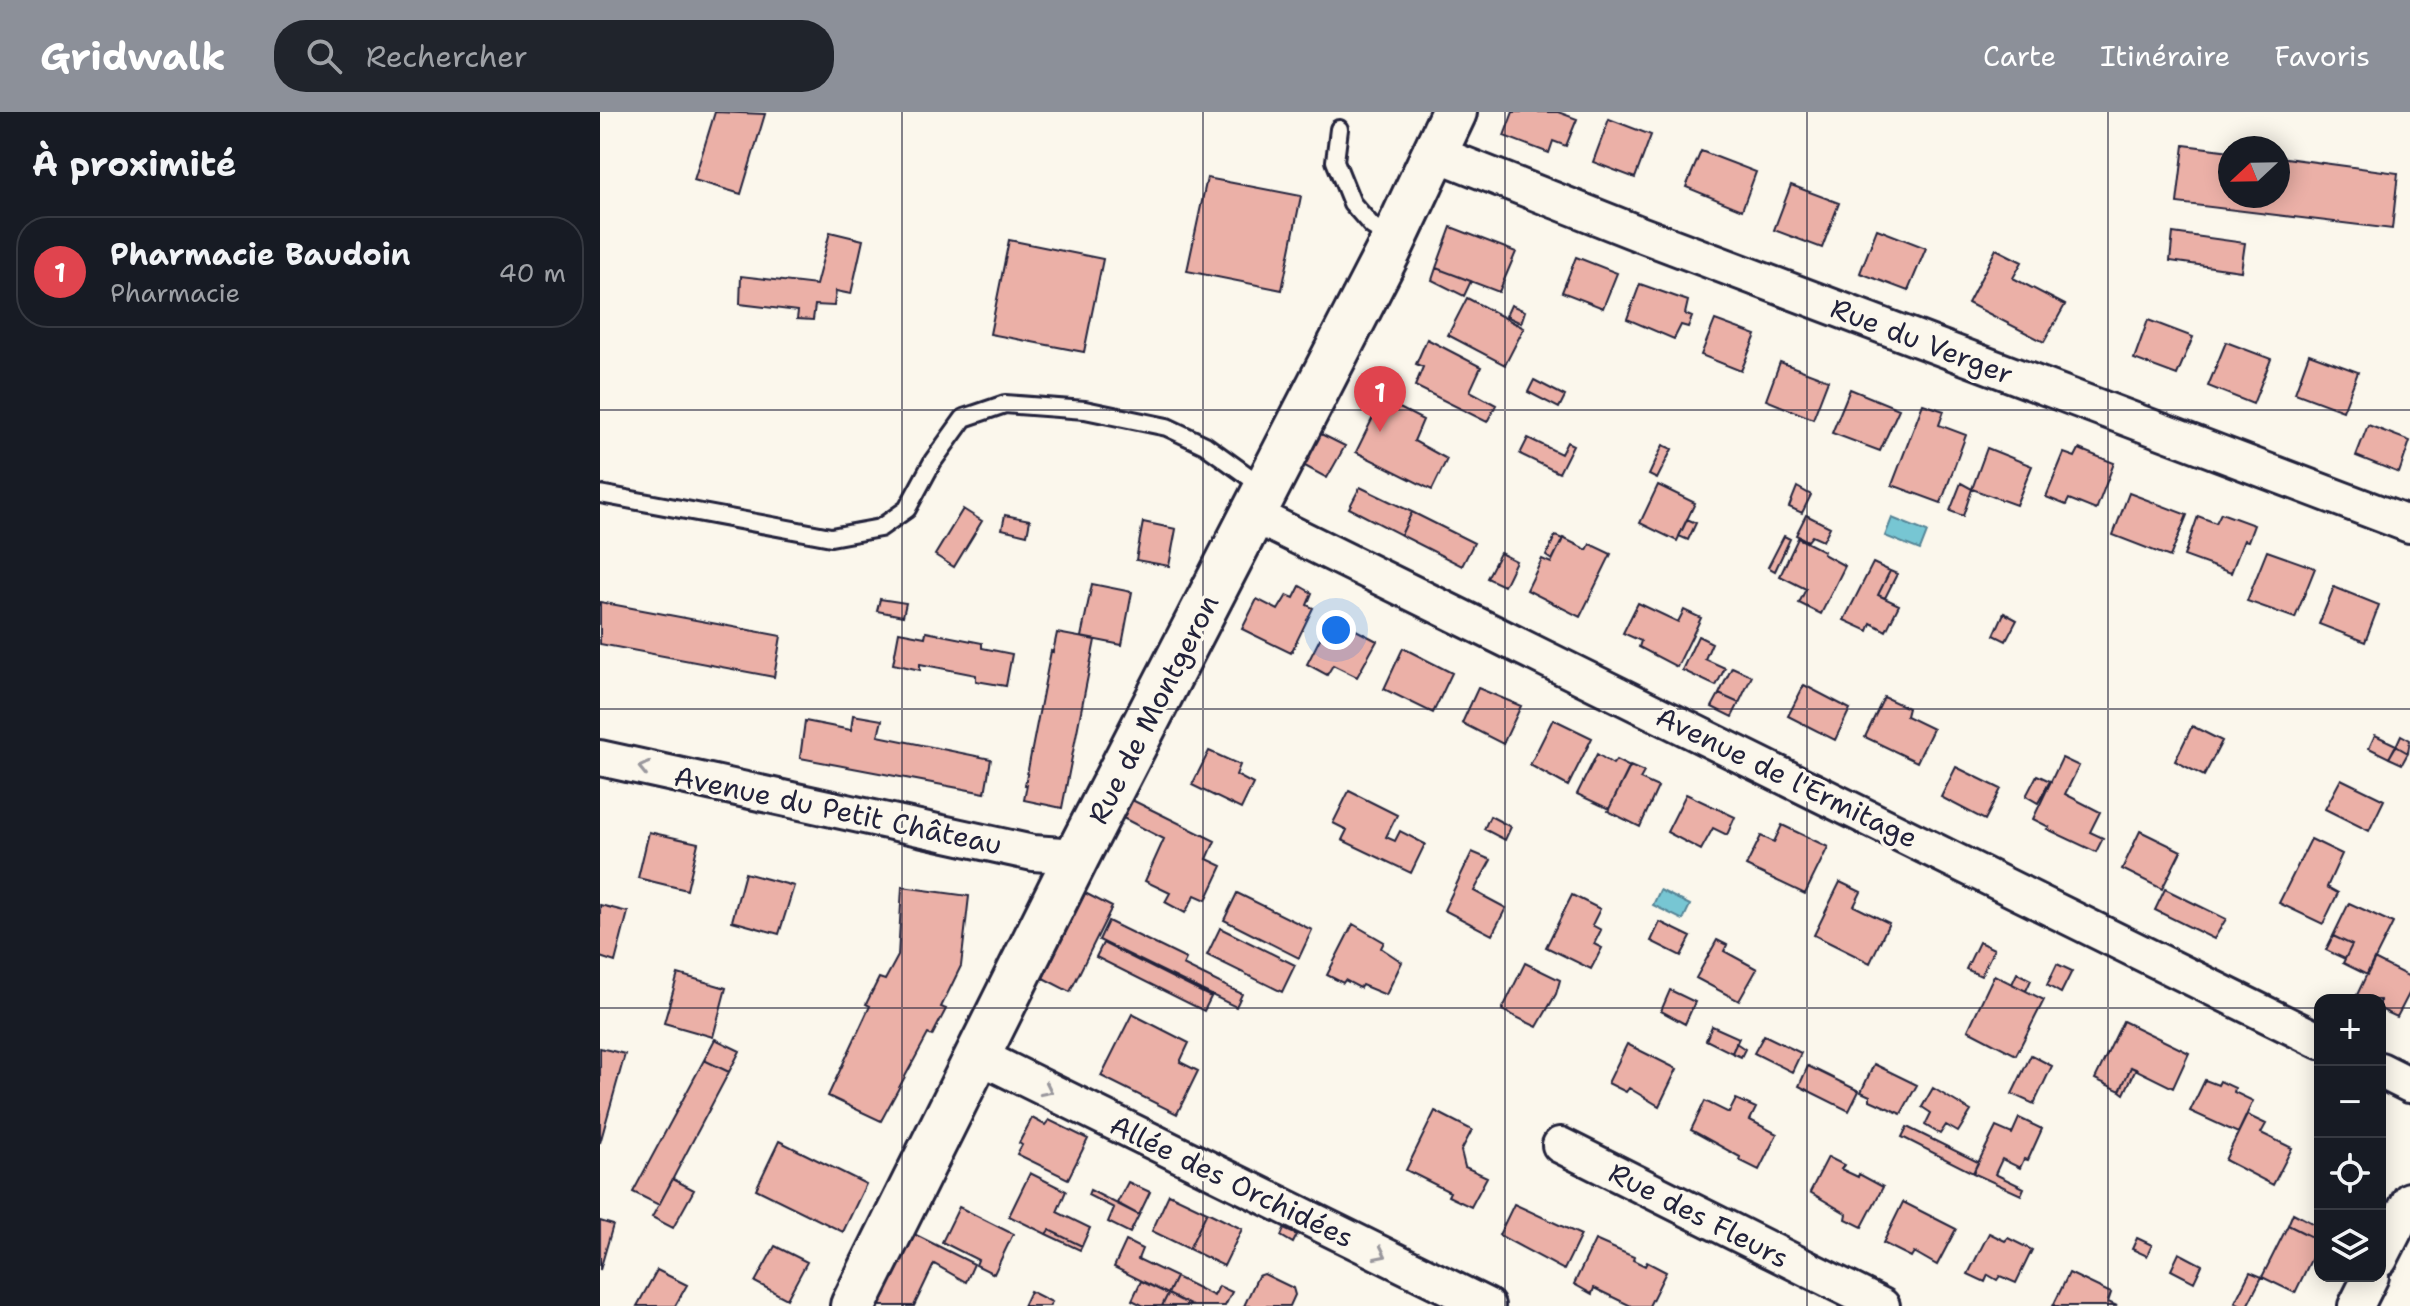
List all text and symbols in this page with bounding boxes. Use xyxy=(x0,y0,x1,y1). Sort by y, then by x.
search box xyxy=(274,20,834,92)
text: Gridwalk xyxy=(40,31,226,82)
icon: search xyxy=(302,34,346,78)
text: Rechercher xyxy=(366,36,528,77)
text: Carte xyxy=(1983,37,2056,75)
text: Itinéraire xyxy=(2100,37,2230,75)
text: Favoris xyxy=(2274,37,2370,75)
north arrow xyxy=(2218,136,2290,208)
text: À proximité xyxy=(32,141,236,187)
text: Pharmacie Baudoin xyxy=(110,234,411,275)
text: 1 xyxy=(54,255,66,290)
text: 40 m xyxy=(499,255,566,290)
text: Pharmacie xyxy=(110,275,240,310)
street label: Rue du Verger xyxy=(1825,289,2019,393)
pin: 1 xyxy=(1354,366,1406,432)
street label: Rue de Montgeron xyxy=(1079,588,1227,830)
your location xyxy=(1316,610,1356,650)
street label: Avenue de l'Ermitage xyxy=(1650,697,1924,857)
street label: Avenue du Petit Château xyxy=(671,757,1005,863)
one-way arrow xyxy=(638,760,652,777)
map controls xyxy=(2314,994,2386,1282)
button: + xyxy=(2314,994,2386,1066)
button: − xyxy=(2314,1066,2386,1138)
one-way arrow xyxy=(1038,1080,1053,1096)
street label: Allée des Orchidées xyxy=(1104,1105,1360,1257)
button: locate xyxy=(2314,1138,2386,1210)
street label: Rue des Fleurs xyxy=(1602,1153,1796,1277)
button: layers xyxy=(2314,1210,2386,1282)
one-way arrow xyxy=(1372,1244,1387,1260)

